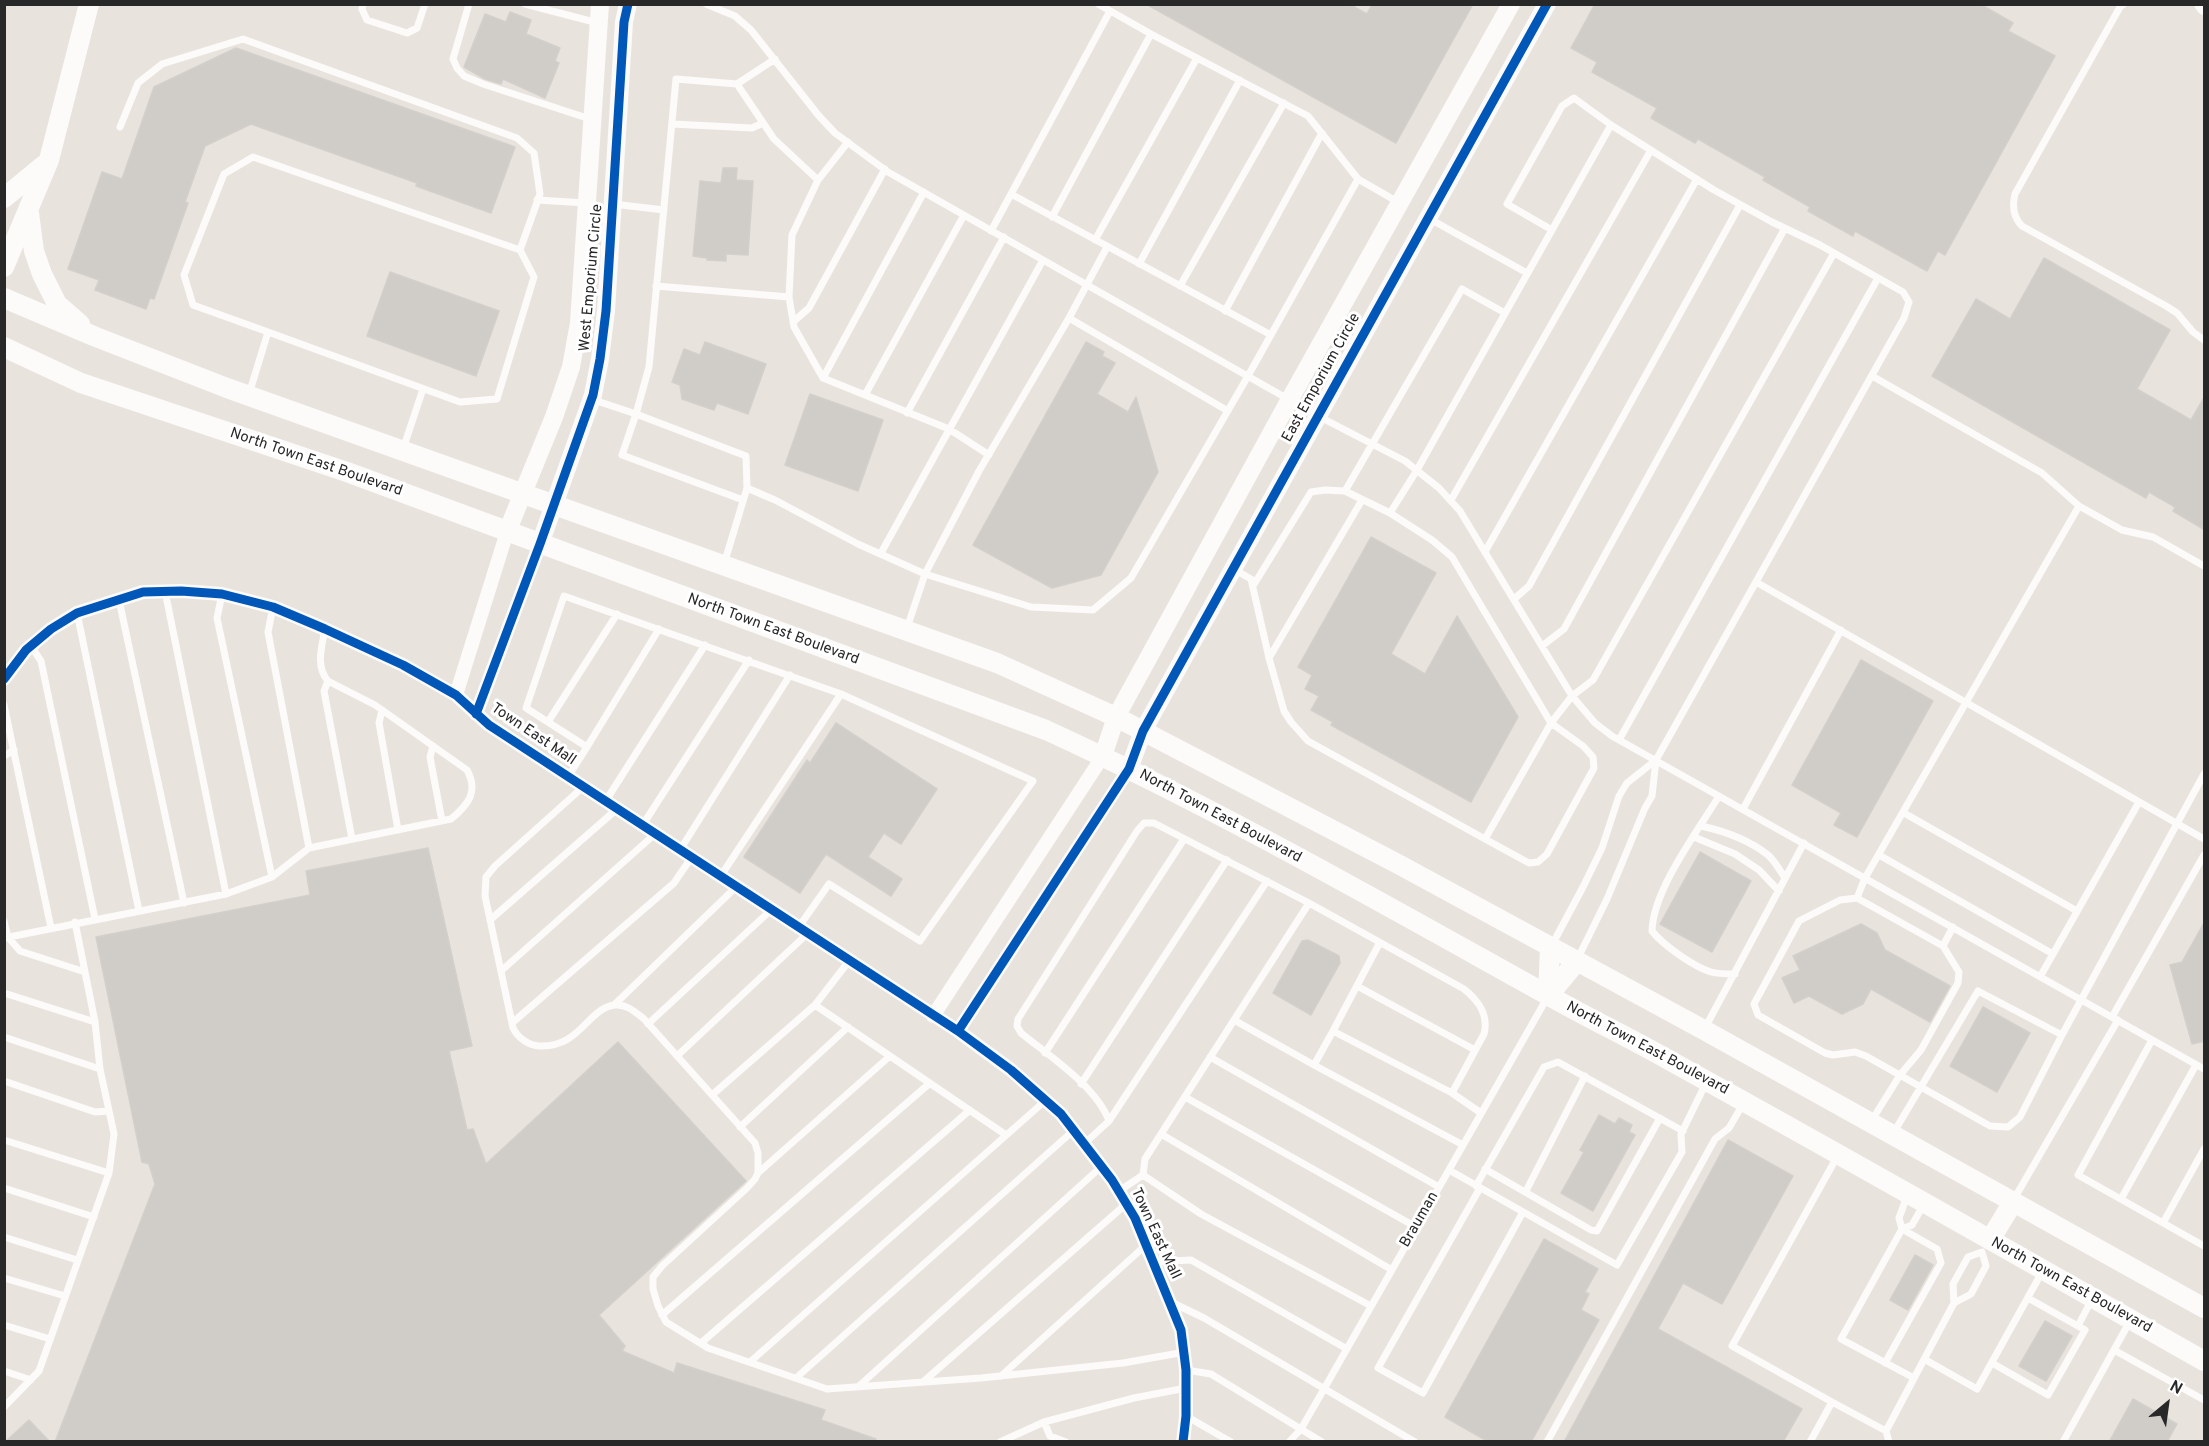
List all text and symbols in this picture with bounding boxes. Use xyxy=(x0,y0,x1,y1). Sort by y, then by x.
street label: West Emporium Circle xyxy=(577,204,607,352)
street label: East Emporium Circle xyxy=(1279,310,1365,446)
street label: North Town East Boulevard xyxy=(227,425,405,501)
street label: North Town East Boulevard xyxy=(685,591,861,669)
street label: Town East Mall xyxy=(487,700,579,770)
street label: North Town East Boulevard xyxy=(1136,766,1304,868)
street label: North Town East Boulevard xyxy=(1563,998,1731,1100)
street label: Town East Mall xyxy=(1126,1186,1184,1282)
street label: Brauman xyxy=(1397,1189,1443,1251)
street label: North Town East Boulevard xyxy=(1987,1234,2155,1338)
north arrow xyxy=(2137,1374,2197,1434)
text: N xyxy=(2166,1377,2186,1400)

